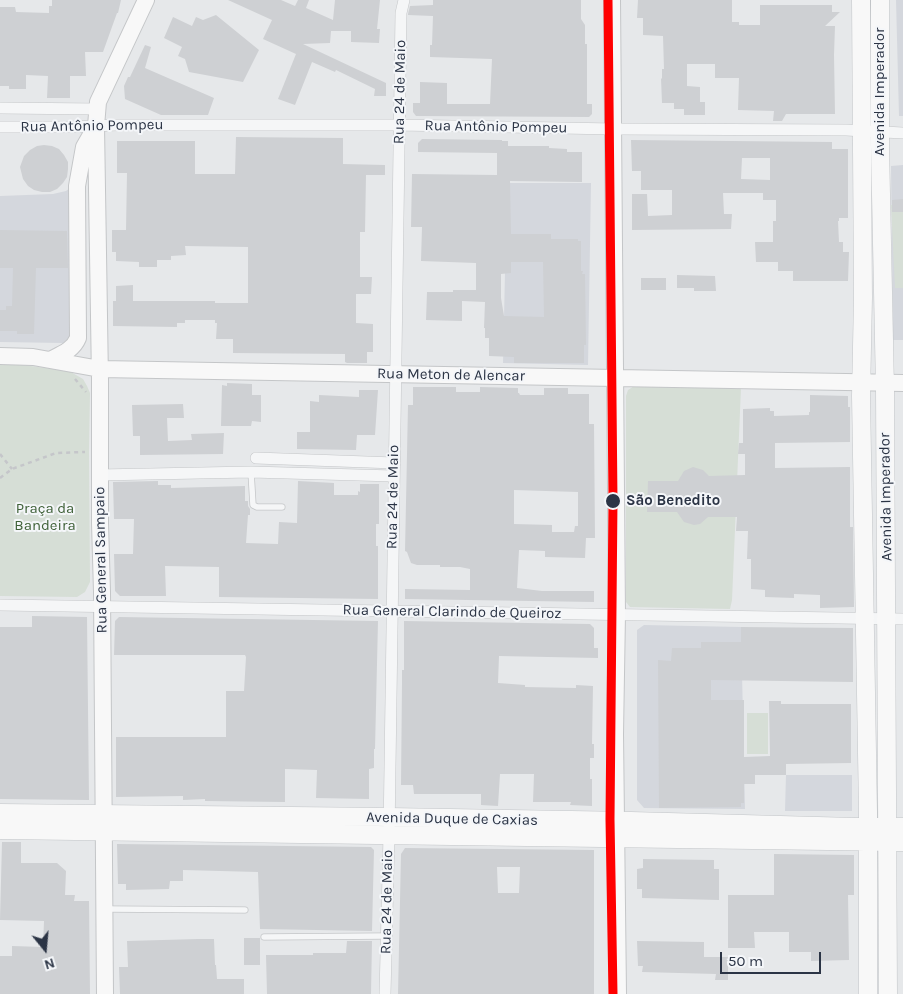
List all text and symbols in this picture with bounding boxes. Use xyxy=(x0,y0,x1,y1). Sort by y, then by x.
street label: Avenida Imperador xyxy=(871,28,889,156)
street label: Rua 24 de Maio xyxy=(390,40,410,144)
street label: Rua Antônio Pompeu xyxy=(20,116,164,136)
street label: Rua Antônio Pompeu xyxy=(424,117,568,137)
street label: Rua Meton de Alencar xyxy=(377,365,525,385)
street label: Avenida Imperador xyxy=(876,433,896,561)
street label: Rua 24 de Maio xyxy=(383,445,403,549)
street label: Rua General Sampaio xyxy=(91,487,111,633)
marker: São Benedito xyxy=(604,492,622,510)
place label: São Benedito xyxy=(626,492,720,510)
park label: Praça da Bandeira xyxy=(14,500,76,535)
street label: Rua General Clarindo de Queiroz xyxy=(342,601,562,623)
street label: Avenida Duque de Caxias xyxy=(366,809,538,829)
street label: Rua 24 de Maio xyxy=(377,850,397,954)
north arrow xyxy=(20,924,70,974)
scale bar xyxy=(723,942,824,974)
text: 50 m xyxy=(728,952,763,970)
text: N xyxy=(42,954,57,973)

